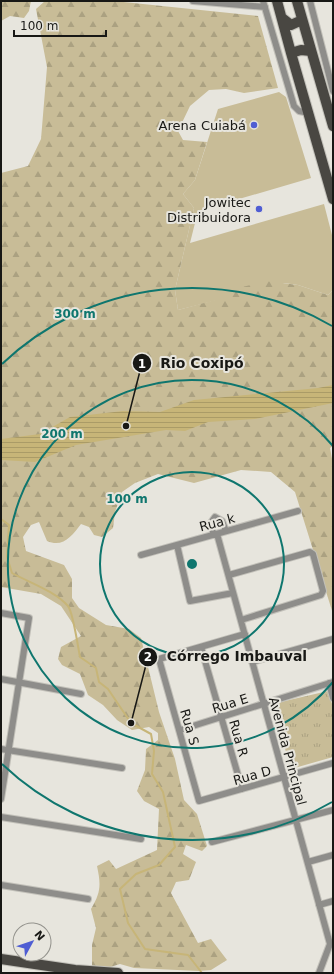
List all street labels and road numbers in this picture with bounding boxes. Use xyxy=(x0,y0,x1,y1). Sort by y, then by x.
street label: Rua k xyxy=(198,510,237,534)
street label: Rua E xyxy=(210,691,250,716)
street label: Avenida Principal xyxy=(266,695,309,807)
street label: Rua S xyxy=(177,707,202,747)
street label: Rua R xyxy=(226,718,251,758)
street label: Rua D xyxy=(231,763,273,788)

